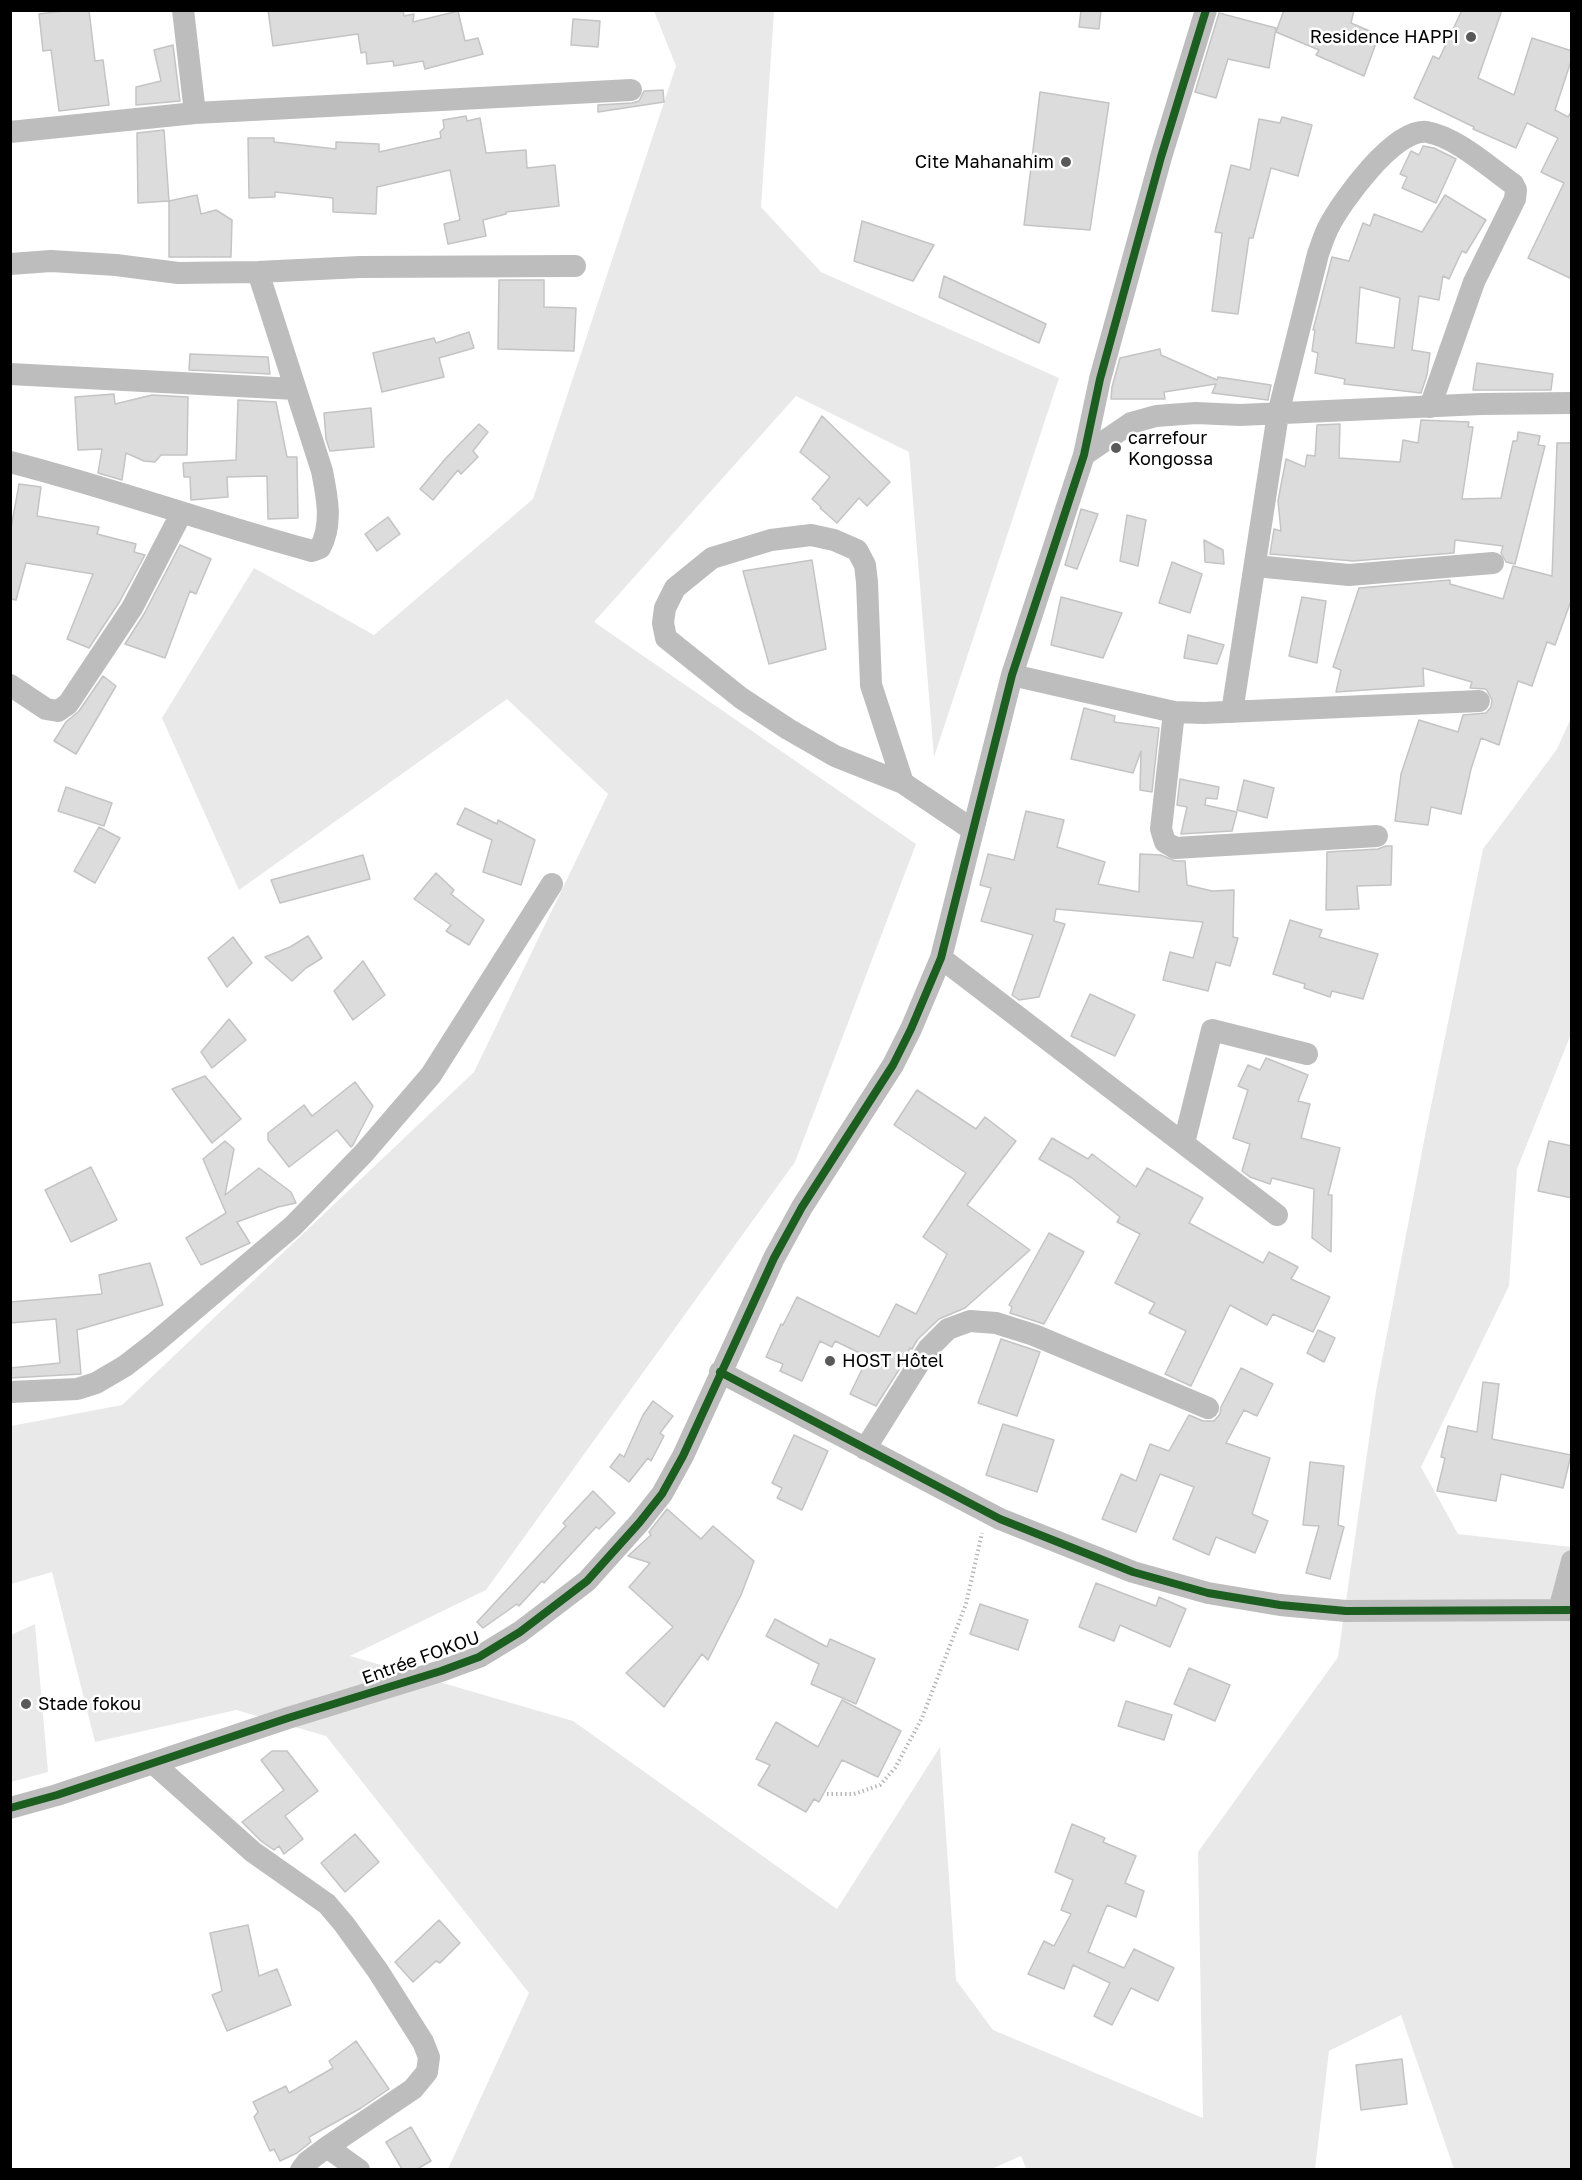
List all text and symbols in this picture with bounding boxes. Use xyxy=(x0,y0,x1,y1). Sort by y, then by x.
place label: Residence HAPPI xyxy=(1310,26,1459,48)
marker: Residence HAPPI xyxy=(1464,30,1478,44)
place label: Cite Mahanahim xyxy=(915,151,1054,173)
marker: Cite Mahanahim xyxy=(1059,155,1073,169)
place label: carrefour Kongossa xyxy=(1128,427,1213,470)
marker: carrefour Kongossa xyxy=(1109,441,1123,455)
place label: HOST Hôtel xyxy=(842,1350,944,1372)
marker: HOST Hôtel xyxy=(823,1354,837,1368)
street label: Entrée FOKOU xyxy=(359,1627,483,1689)
place label: Stade fokou xyxy=(38,1693,141,1715)
marker: Stade fokou xyxy=(19,1697,33,1711)

